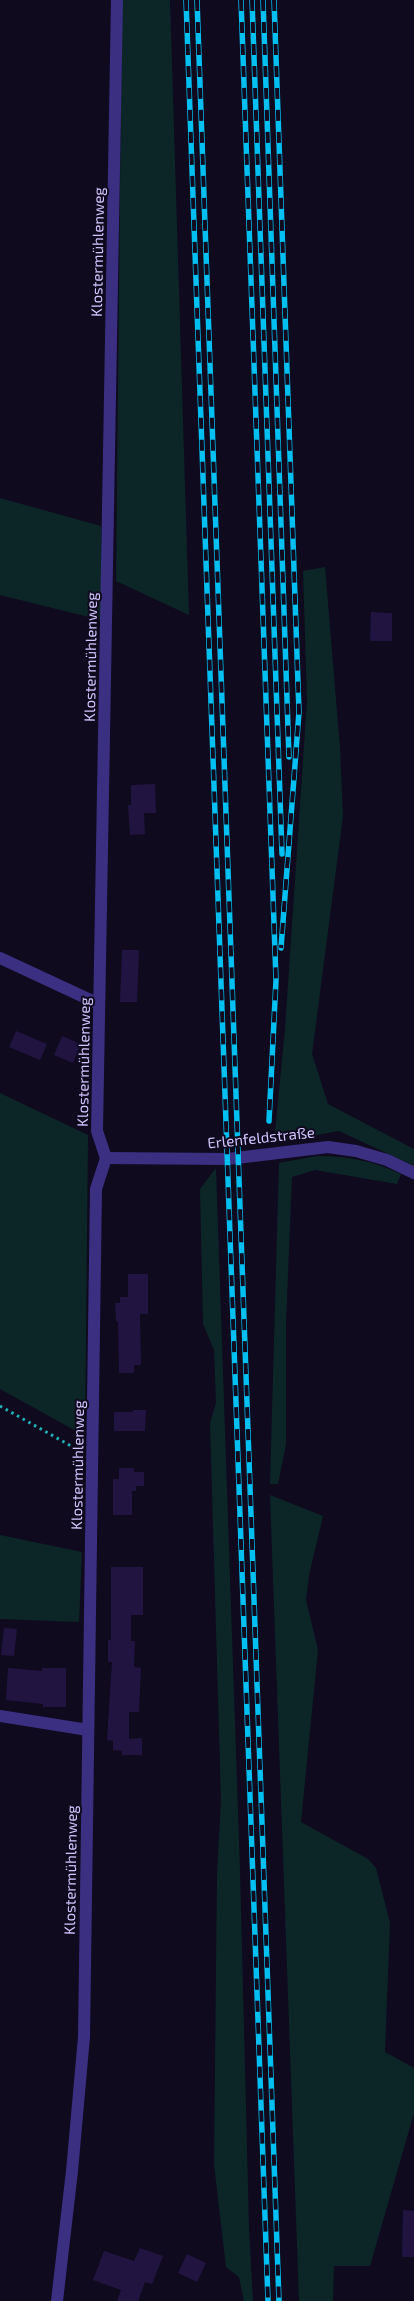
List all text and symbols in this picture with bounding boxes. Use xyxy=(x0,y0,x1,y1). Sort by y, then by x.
street label: Klostermühlenweg xyxy=(87,186,107,317)
street label: Klostermühlenweg xyxy=(80,591,100,722)
street label: Klostermühlenweg xyxy=(73,996,93,1127)
street label: Erlenfeldstraße xyxy=(206,1122,316,1152)
street label: Klostermühlenweg xyxy=(67,1399,87,1530)
street label: Klostermühlenweg xyxy=(60,1804,80,1935)

